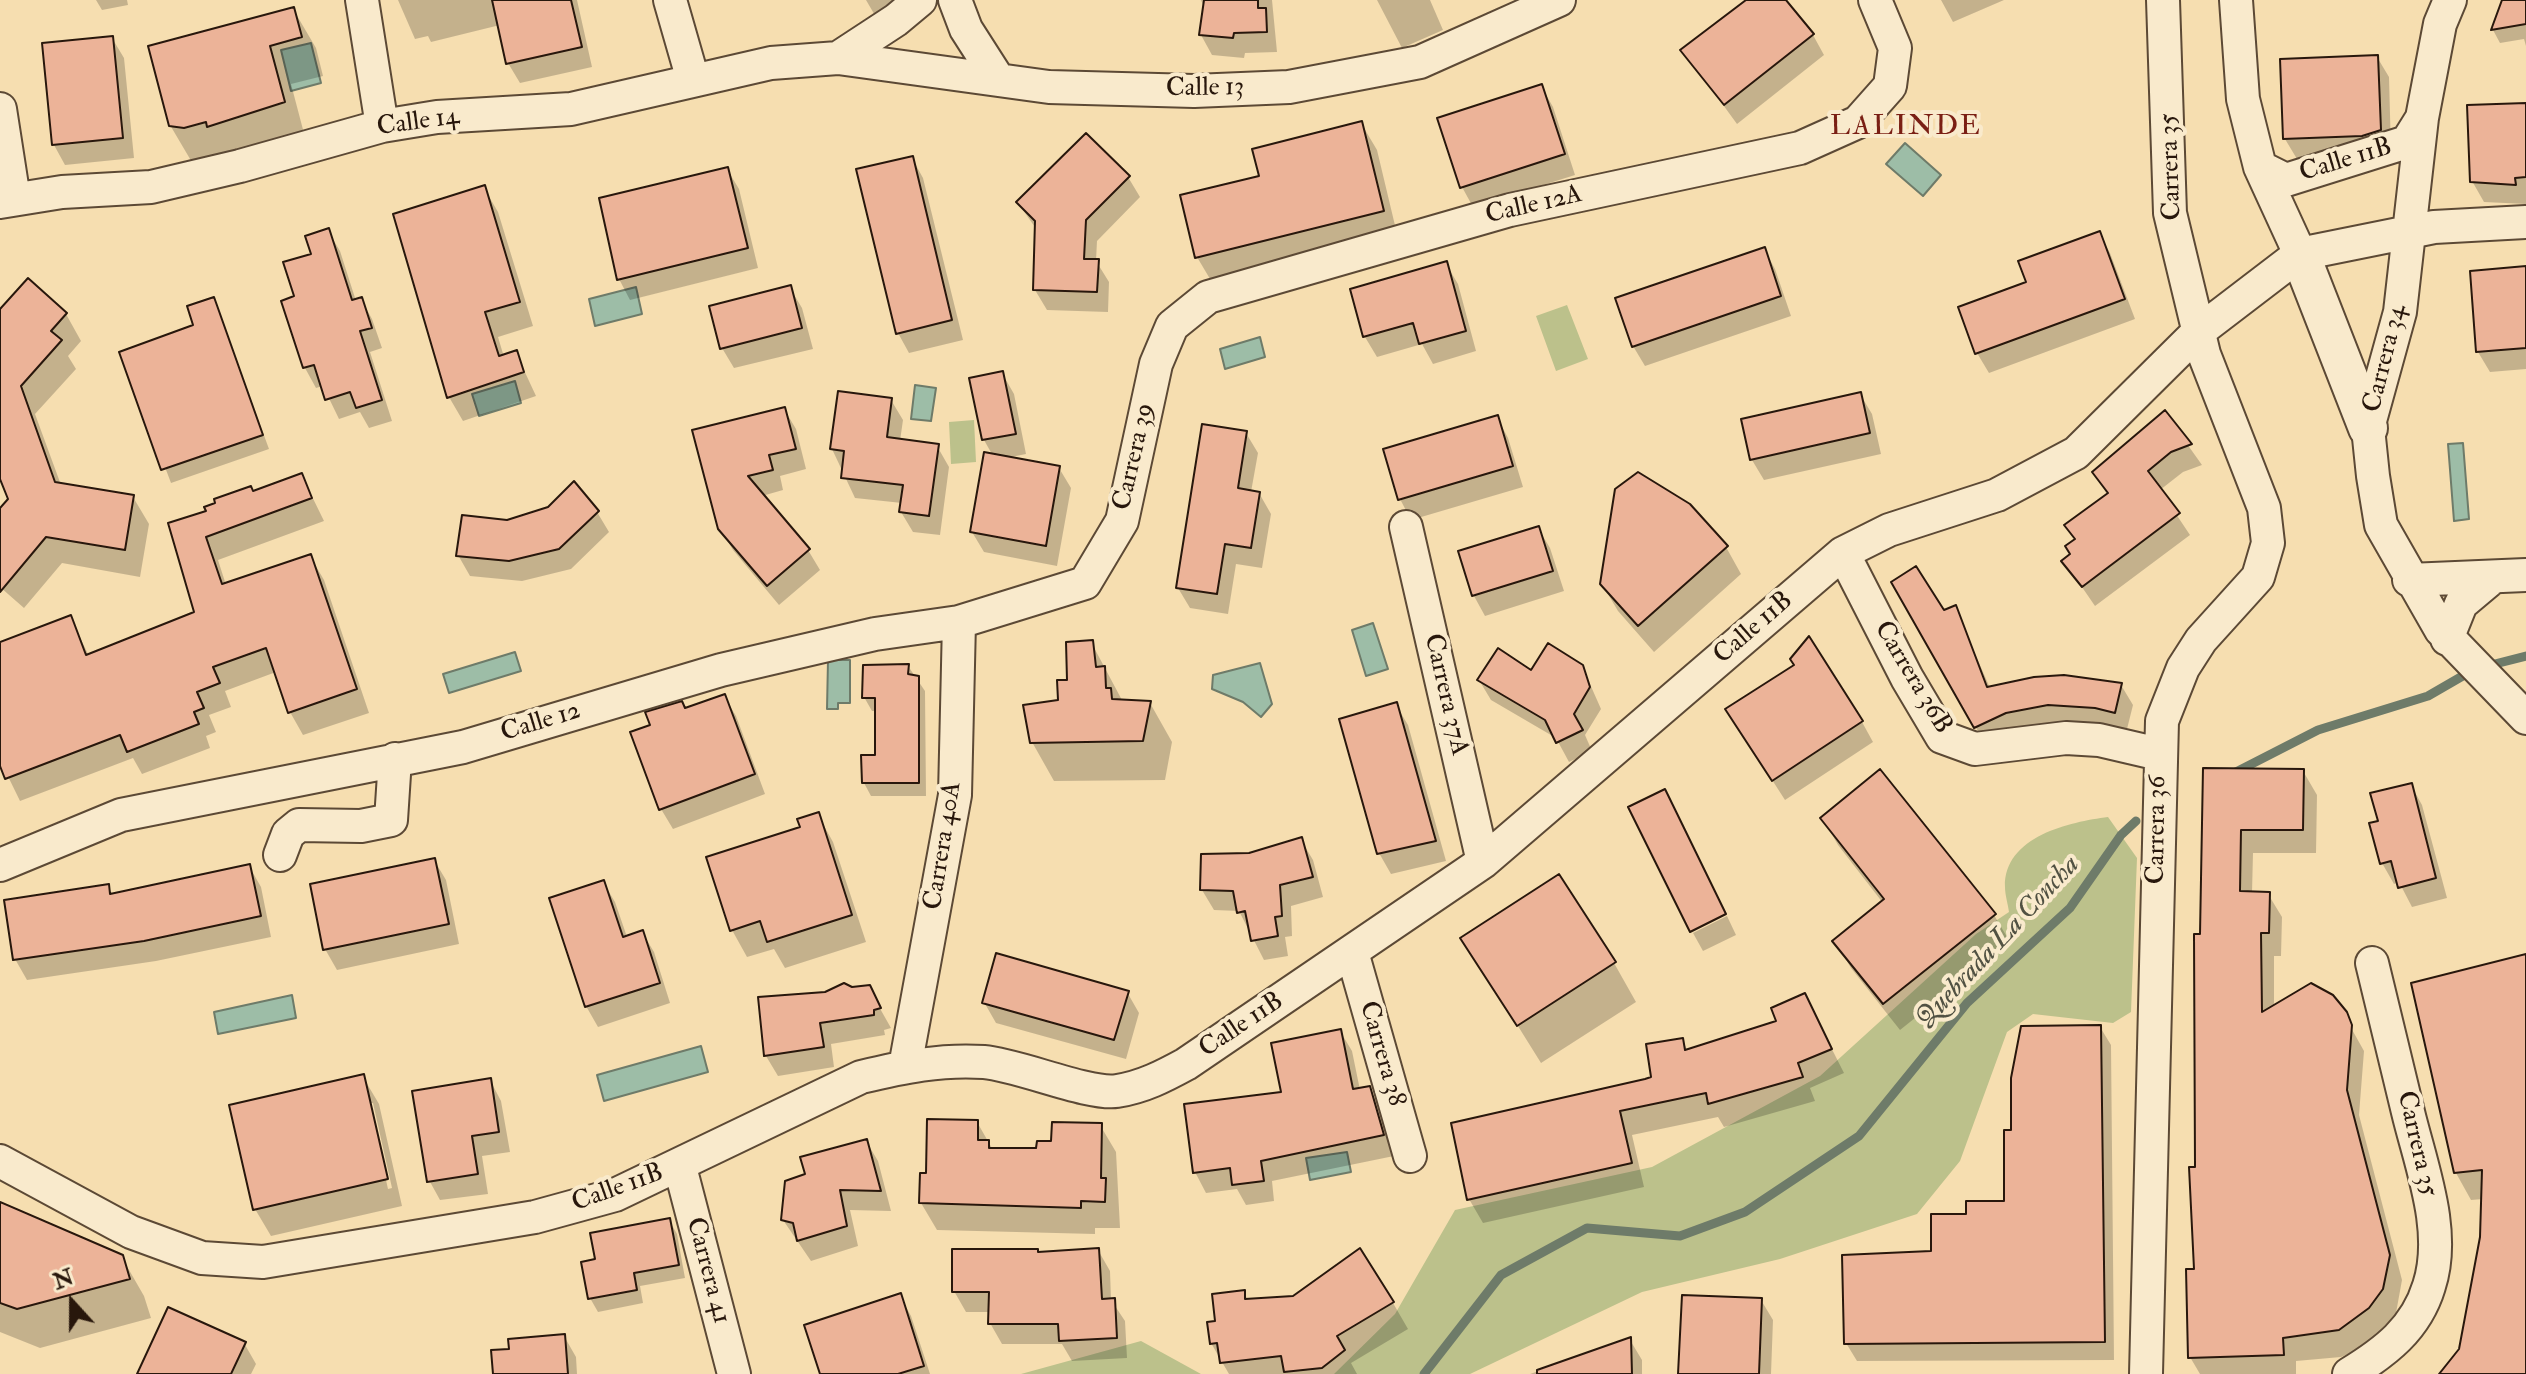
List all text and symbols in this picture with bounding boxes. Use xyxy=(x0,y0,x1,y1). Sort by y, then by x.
street label: Calle 13 xyxy=(1166,73,1244,105)
street label: Calle 14 xyxy=(375,102,461,144)
district label: LALINDE xyxy=(1830,111,1982,145)
street label: Carrera 35 xyxy=(2155,113,2189,221)
street label: Calle 11B xyxy=(2296,132,2396,190)
street label: Calle 12A xyxy=(1483,180,1585,232)
street label: Carrera 34 xyxy=(2358,302,2414,416)
street label: Carrera 39 xyxy=(1108,400,1162,514)
street label: Calle 11B xyxy=(1708,586,1800,672)
street label: Carrera 36B xyxy=(1866,616,1958,740)
street label: Carrera 37A xyxy=(1416,631,1474,759)
street label: Calle 12 xyxy=(497,696,585,750)
street label: Carrera 36 xyxy=(2141,775,2175,885)
street label: Carrera 40A xyxy=(918,780,970,912)
water label: Quebrada La Concha xyxy=(1910,849,2088,1037)
street label: Calle 11B xyxy=(1194,987,1290,1065)
street label: Carrera 38 xyxy=(1351,998,1411,1110)
street label: Carrera 35 xyxy=(2389,1088,2443,1200)
street label: Calle 11B xyxy=(568,1158,668,1220)
street label: Carrera 41 xyxy=(678,1214,736,1328)
north arrow xyxy=(32,1262,112,1342)
text: N xyxy=(49,1263,78,1296)

